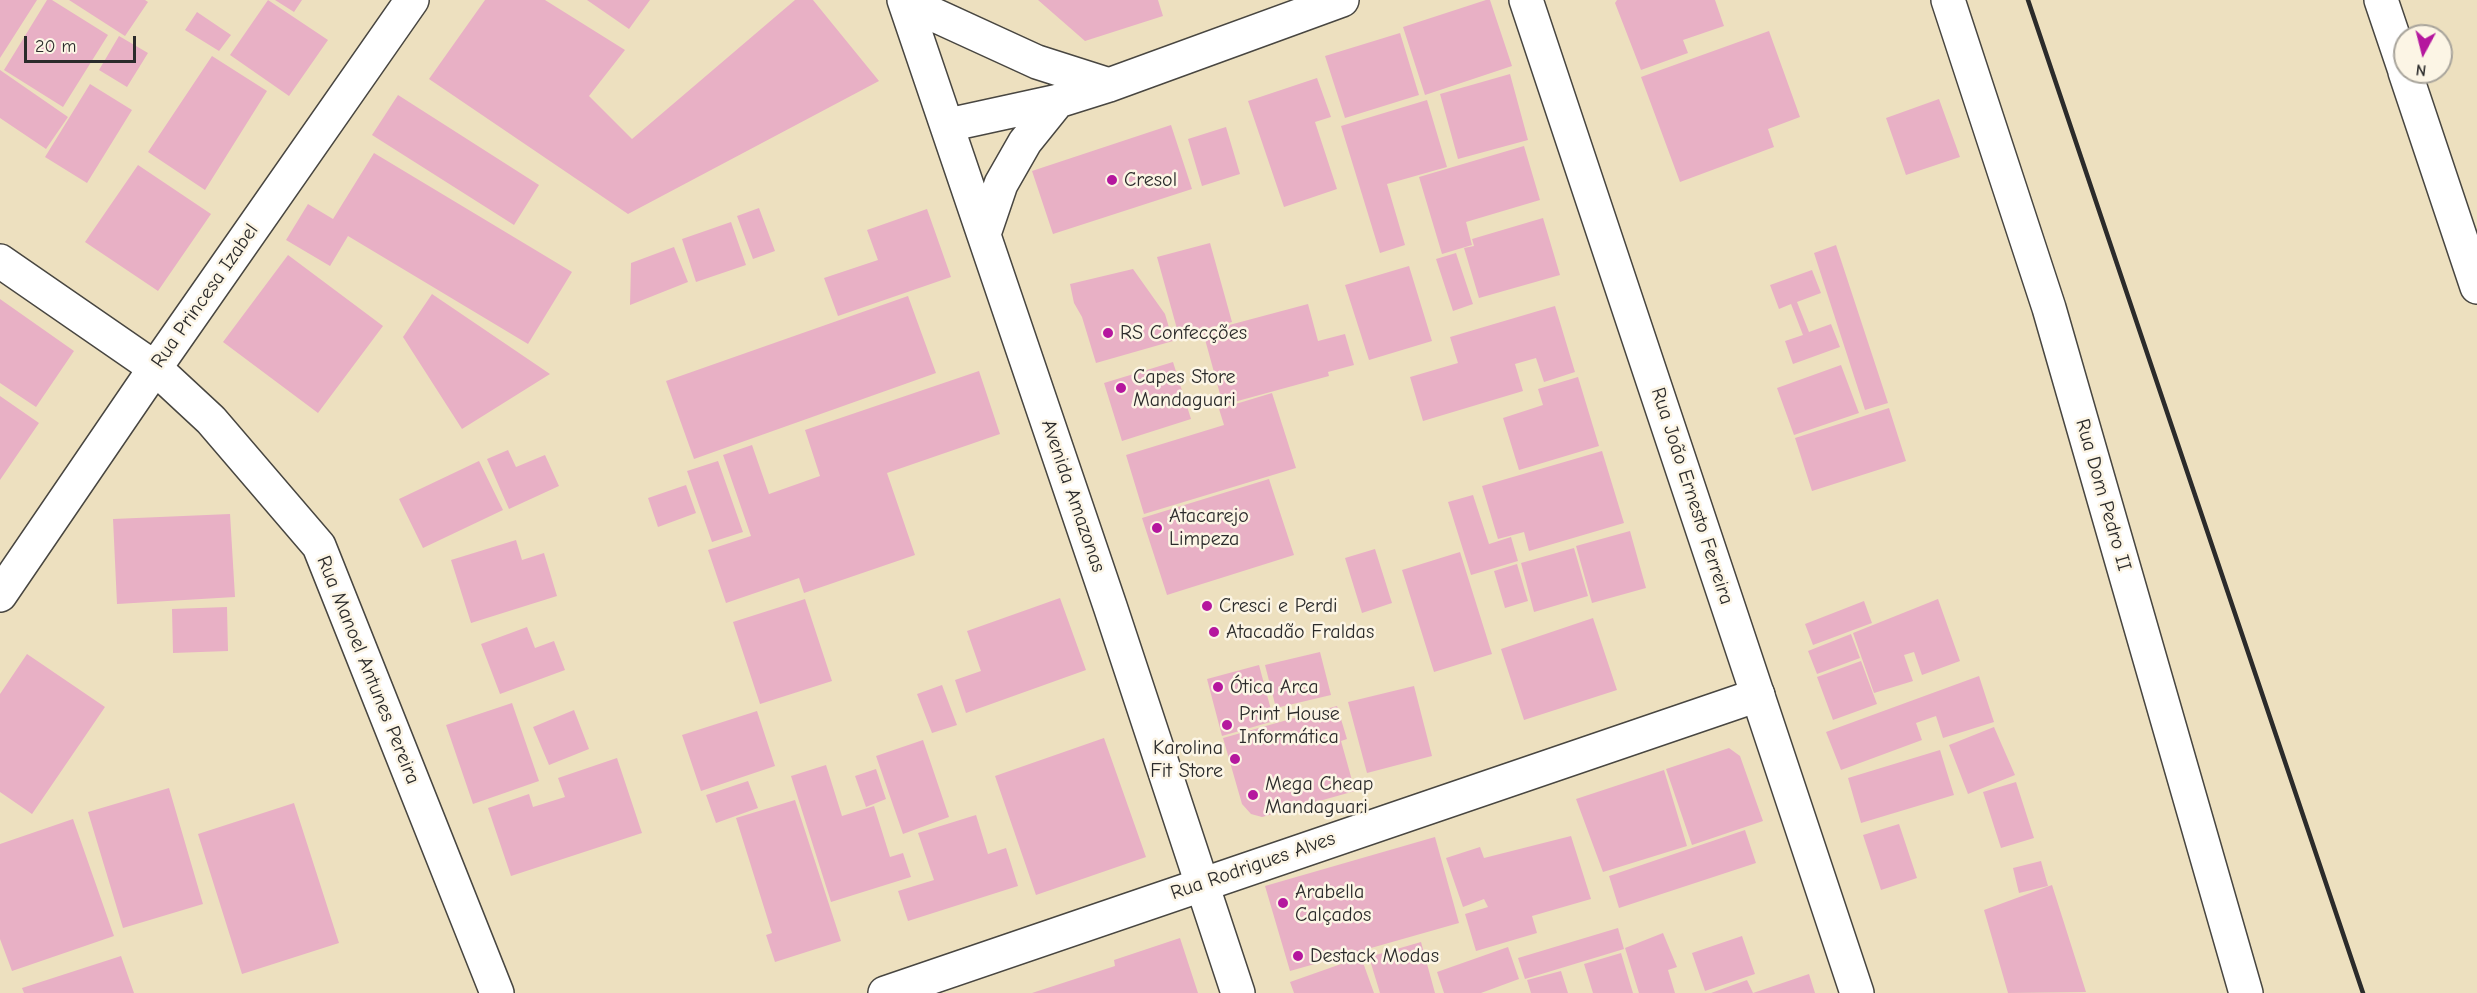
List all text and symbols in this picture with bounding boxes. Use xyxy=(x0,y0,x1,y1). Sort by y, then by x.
scale bar xyxy=(27,24,140,62)
north arrow xyxy=(2393,24,2453,84)
text: 20 m xyxy=(35,36,76,57)
text: N xyxy=(2415,60,2427,79)
place label: Cresol xyxy=(1124,168,1177,192)
marker: Cresol xyxy=(1105,173,1119,187)
street label: Rua Princesa Izabel xyxy=(146,219,264,373)
place label: RS Confecções xyxy=(1120,321,1247,345)
marker: RS Confecções xyxy=(1101,326,1115,340)
place label: Capes Store Mandaguari xyxy=(1133,365,1236,412)
marker: Capes Store Mandaguari xyxy=(1114,381,1128,395)
street label: Rua João Ernesto Ferreira xyxy=(1646,385,1738,607)
street label: Rua Dom Pedro II xyxy=(2070,416,2136,574)
street label: Avenida Amazonas xyxy=(1036,417,1110,575)
place label: Atacarejo Limpeza xyxy=(1169,504,1249,551)
marker: Atacarejo Limpeza xyxy=(1150,521,1164,535)
street label: Rua Manoel Antunes Pereira xyxy=(311,552,425,788)
place label: Cresci e Perdi xyxy=(1219,594,1338,618)
marker: Cresci e Perdi xyxy=(1200,599,1214,613)
place label: Atacadão Fraldas xyxy=(1226,620,1374,644)
marker: Atacadão Fraldas xyxy=(1207,625,1221,639)
place label: Ótica Arca xyxy=(1230,675,1319,699)
marker: Ótica Arca xyxy=(1211,680,1225,694)
place label: Print House Informática xyxy=(1239,702,1340,749)
marker: Print House Informática xyxy=(1220,718,1234,732)
place label: Karolina Fit Store xyxy=(1150,736,1223,783)
marker: Karolina Fit Store xyxy=(1228,752,1242,766)
place label: Mega Cheap Mandaguari xyxy=(1265,772,1373,819)
marker: Mega Cheap Mandaguari xyxy=(1246,788,1260,802)
street label: Rua Rodrigues Alves xyxy=(1167,827,1339,905)
place label: Arabella Calçados xyxy=(1295,880,1371,927)
marker: Arabella Calçados xyxy=(1276,896,1290,910)
place label: Destack Modas xyxy=(1310,944,1439,968)
marker: Destack Modas xyxy=(1291,949,1305,963)

